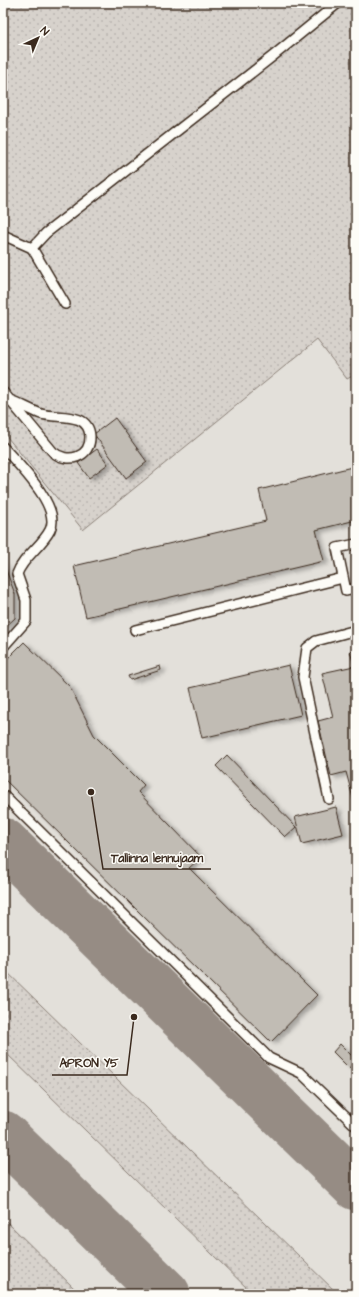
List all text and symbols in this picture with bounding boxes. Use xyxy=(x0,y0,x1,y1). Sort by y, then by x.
north arrow xyxy=(18,18,58,58)
text: N xyxy=(37,23,52,39)
callout: Tallinna lennujaam xyxy=(103,845,211,869)
text: Tallinna lennujaam xyxy=(110,850,204,868)
callout: APRON Y5 xyxy=(52,1051,127,1075)
text: APRON Y5 xyxy=(59,1055,119,1072)

